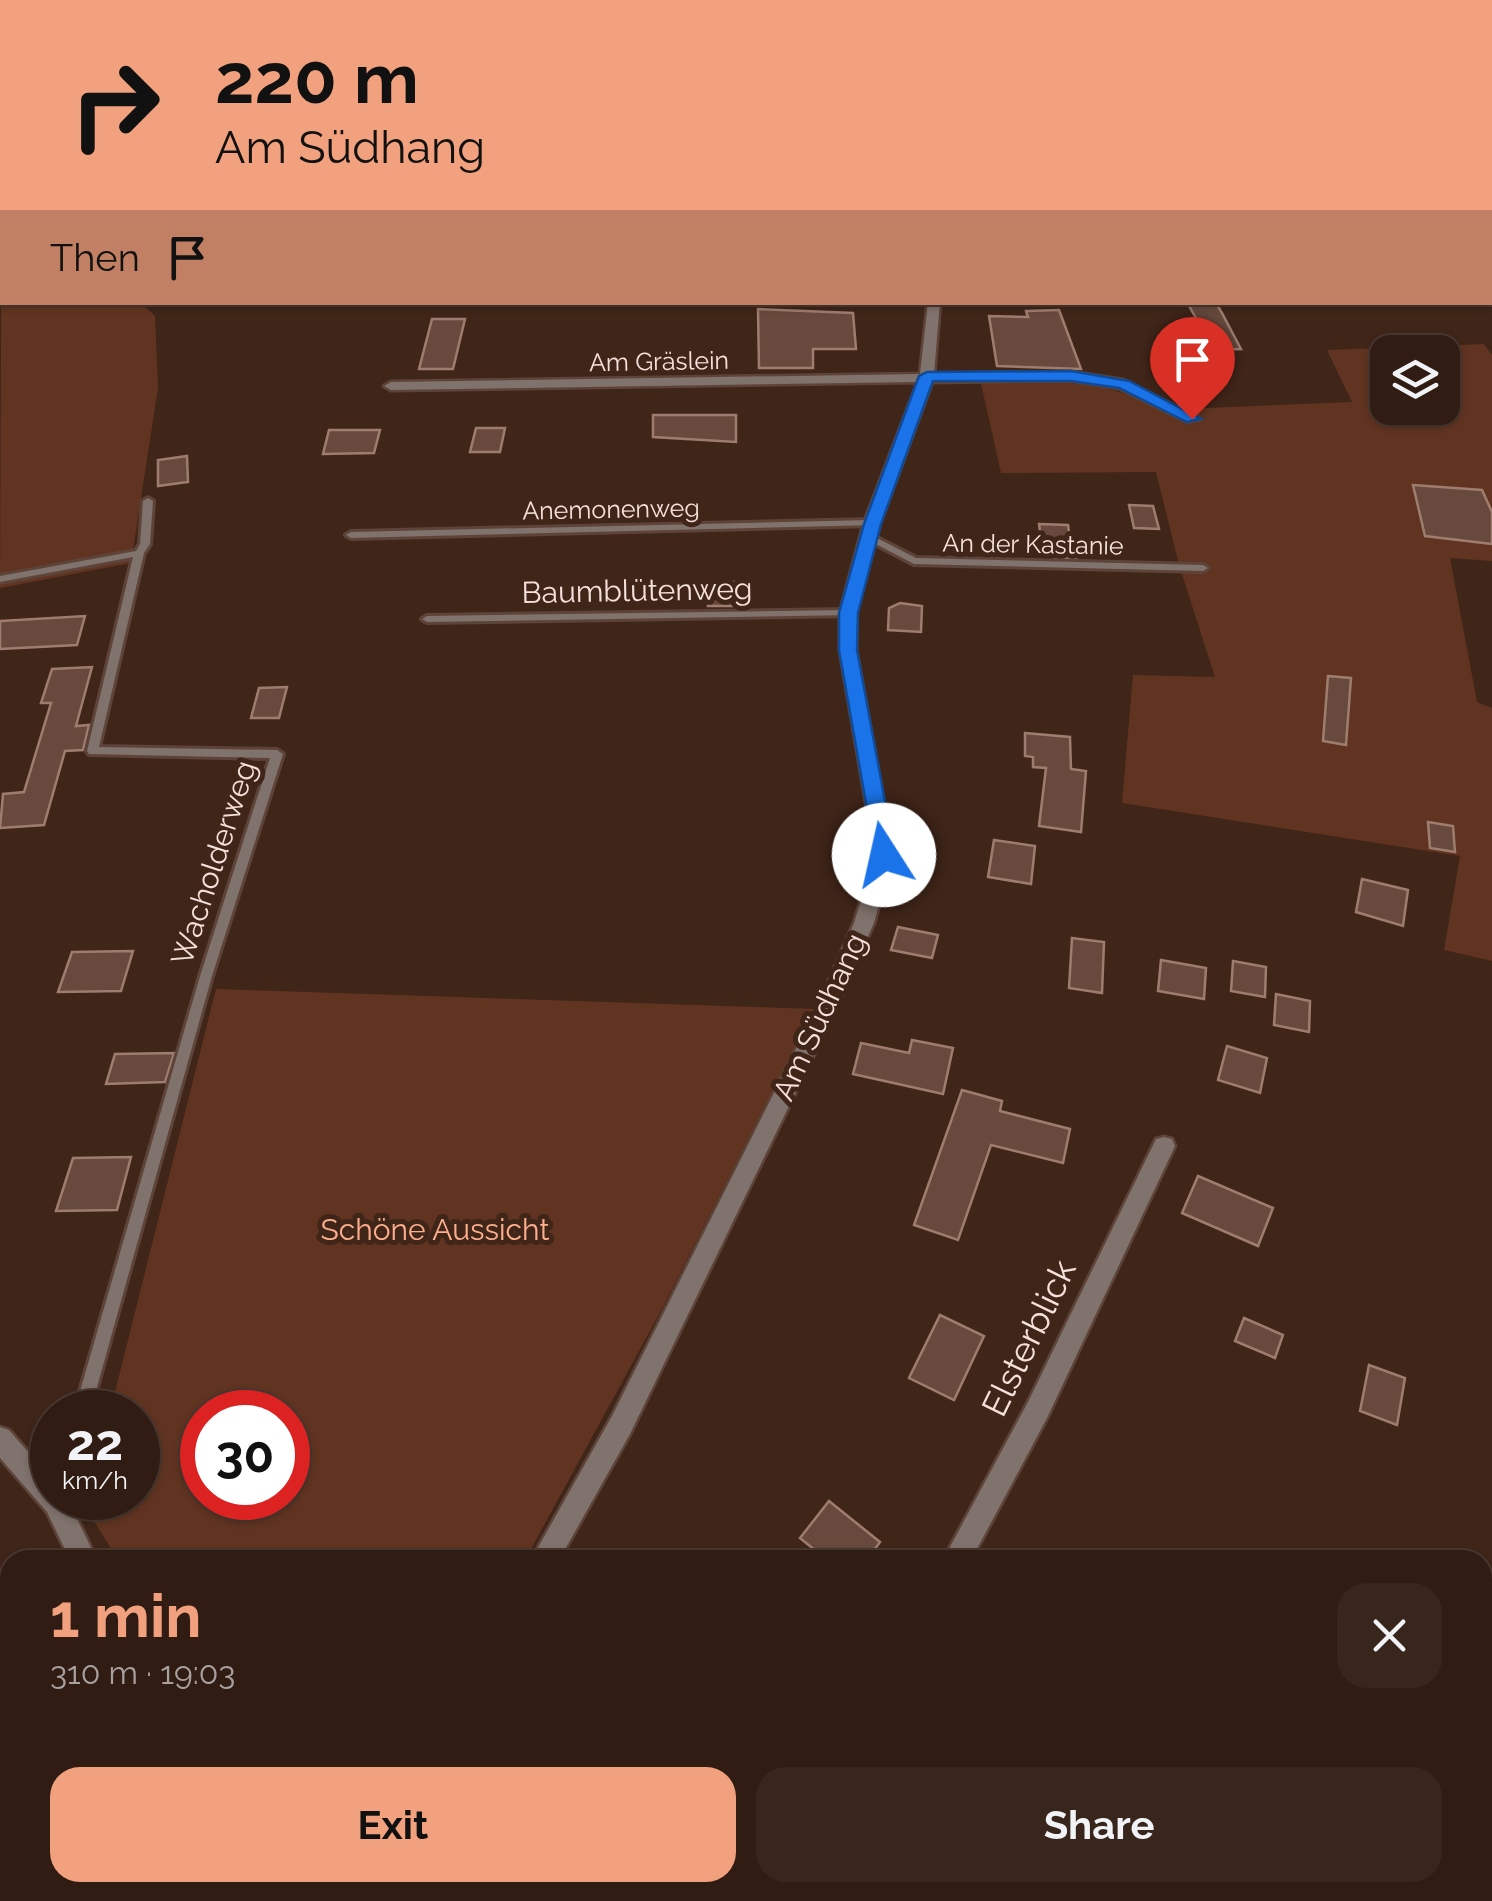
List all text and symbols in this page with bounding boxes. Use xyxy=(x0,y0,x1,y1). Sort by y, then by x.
text: 220 m xyxy=(215,37,419,119)
icon: right xyxy=(50,40,180,170)
text: Am Südhang xyxy=(215,121,485,174)
icon: arrive xyxy=(160,230,215,285)
text: Then xyxy=(50,235,140,280)
pin xyxy=(1150,317,1235,420)
icon: arrive xyxy=(1165,332,1220,387)
map controls xyxy=(1370,335,1460,425)
button: layers xyxy=(1370,335,1460,425)
street label: Am Gräslein xyxy=(589,345,729,377)
street label: Anemonenweg xyxy=(522,492,700,526)
street label: An der Kastanie xyxy=(942,527,1124,561)
street label: Baumblütenweg xyxy=(521,571,753,610)
street label: Wacholderweg xyxy=(164,756,263,970)
position arrow xyxy=(832,803,936,907)
street label: Am Südhang xyxy=(766,928,873,1106)
park label: Schöne Aussicht xyxy=(321,1212,549,1247)
street label: Elsterblick xyxy=(973,1253,1084,1422)
speed limit sign: 30 xyxy=(180,1390,310,1520)
text: 22 xyxy=(67,1413,123,1472)
text: km/h xyxy=(62,1465,128,1495)
text: 1 min xyxy=(50,1581,201,1651)
button: close xyxy=(1337,1583,1442,1688)
text: 310 m · 19:03 xyxy=(50,1654,235,1691)
button: Exit xyxy=(50,1767,736,1882)
button: Share xyxy=(756,1767,1442,1882)

